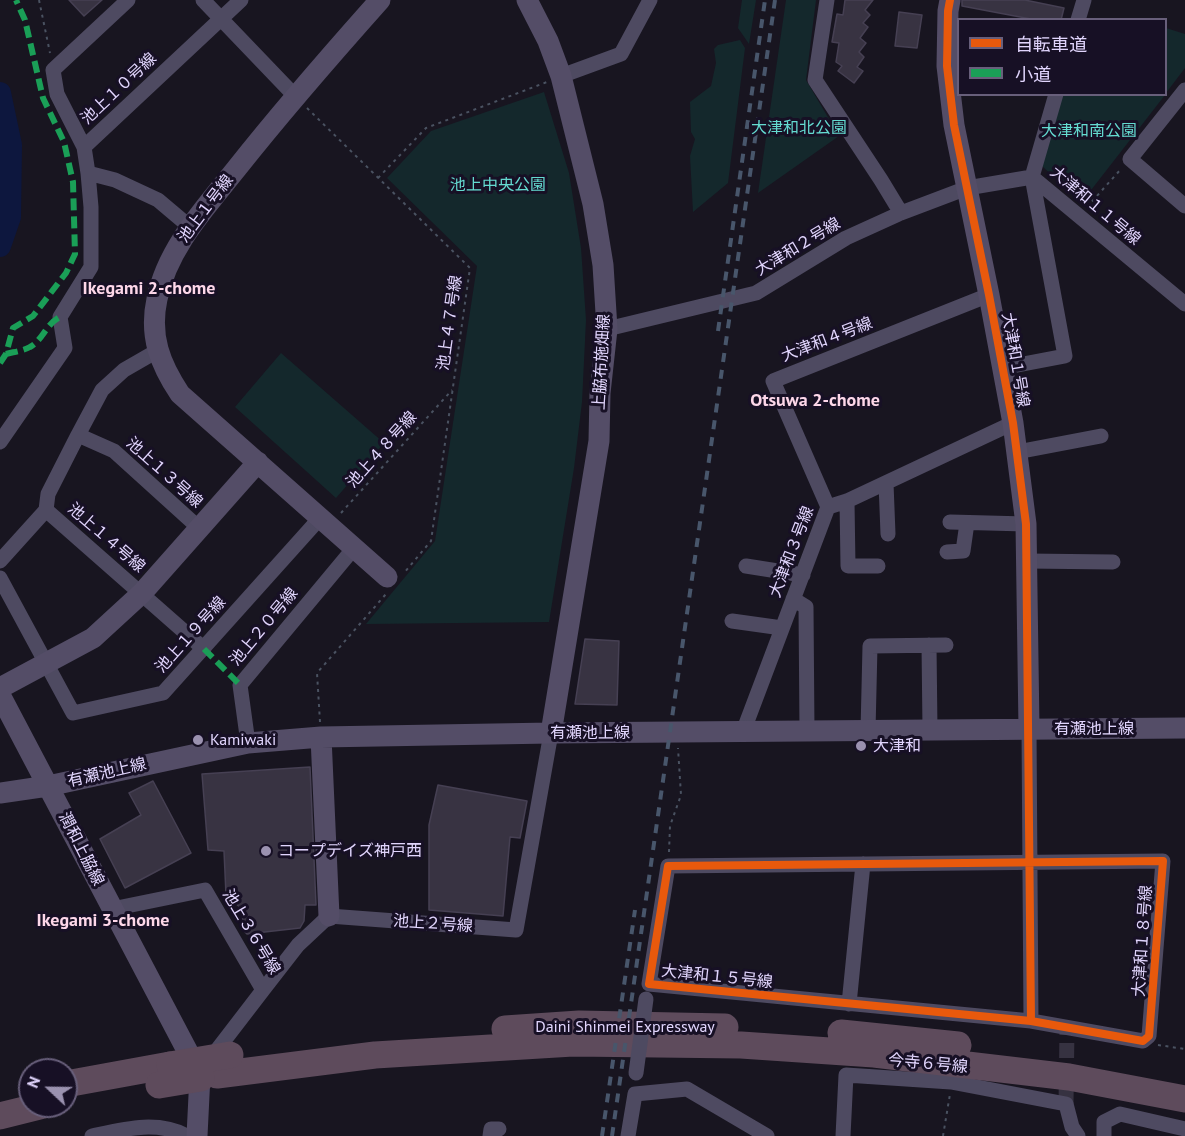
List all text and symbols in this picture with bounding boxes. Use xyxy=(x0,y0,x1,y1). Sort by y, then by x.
legend xyxy=(957,18,1167,96)
text: 自転車道 xyxy=(1015,33,1087,56)
street label: 池上１０号線 xyxy=(77,49,161,129)
text: 小道 xyxy=(1015,63,1051,86)
park label: 大津和北公園 xyxy=(751,118,847,138)
park label: 大津和南公園 xyxy=(1041,121,1137,141)
street label: 大津和１１号線 xyxy=(1046,163,1144,249)
street label: 池上１号線 xyxy=(174,171,238,247)
park label: 池上中央公園 xyxy=(450,175,546,195)
street label: 大津和２号線 xyxy=(752,214,844,280)
street label: 池上４７号線 xyxy=(434,274,466,372)
district label: Ikegami 2-chome xyxy=(83,278,215,300)
street label: 大津和１号線 xyxy=(997,311,1033,409)
street label: 上脇布施畑線 xyxy=(590,314,614,410)
street label: 大津和４号線 xyxy=(779,314,875,366)
district label: Otsuwa 2-chome xyxy=(750,390,880,412)
street label: 池上４８号線 xyxy=(343,408,421,492)
street label: 池上１３号線 xyxy=(122,434,206,512)
street label: 池上１４号線 xyxy=(63,499,149,577)
street label: 大津和３号線 xyxy=(766,504,818,600)
street label: 池上２０号線 xyxy=(226,584,302,670)
street label: 池上１９号線 xyxy=(152,593,230,677)
street label: 有瀬池上線 xyxy=(1054,719,1134,739)
street label: 有瀬池上線 xyxy=(550,723,630,743)
place label: Kamiwaki xyxy=(210,730,276,750)
marker: Kamiwaki xyxy=(191,733,205,747)
place label: 大津和 xyxy=(873,736,921,756)
marker: 大津和 xyxy=(854,739,868,753)
street label: 有瀬池上線 xyxy=(66,755,148,791)
street label: 潤和上脇線 xyxy=(54,809,108,889)
place label: コープデイズ神戸西 xyxy=(278,841,422,861)
marker: コープデイズ神戸西 xyxy=(259,844,273,858)
street label: 大津和１８号線 xyxy=(1130,884,1156,998)
street label: 池上３６号線 xyxy=(218,886,284,978)
district label: Ikegami 3-chome xyxy=(37,910,169,932)
street label: 池上２号線 xyxy=(392,912,474,936)
street label: 大津和１５号線 xyxy=(660,962,774,992)
street label: Daini Shinmei Expressway xyxy=(535,1017,715,1037)
street label: 今寺６号線 xyxy=(887,1051,969,1077)
north arrow xyxy=(18,1058,78,1118)
text: N xyxy=(22,1073,44,1091)

